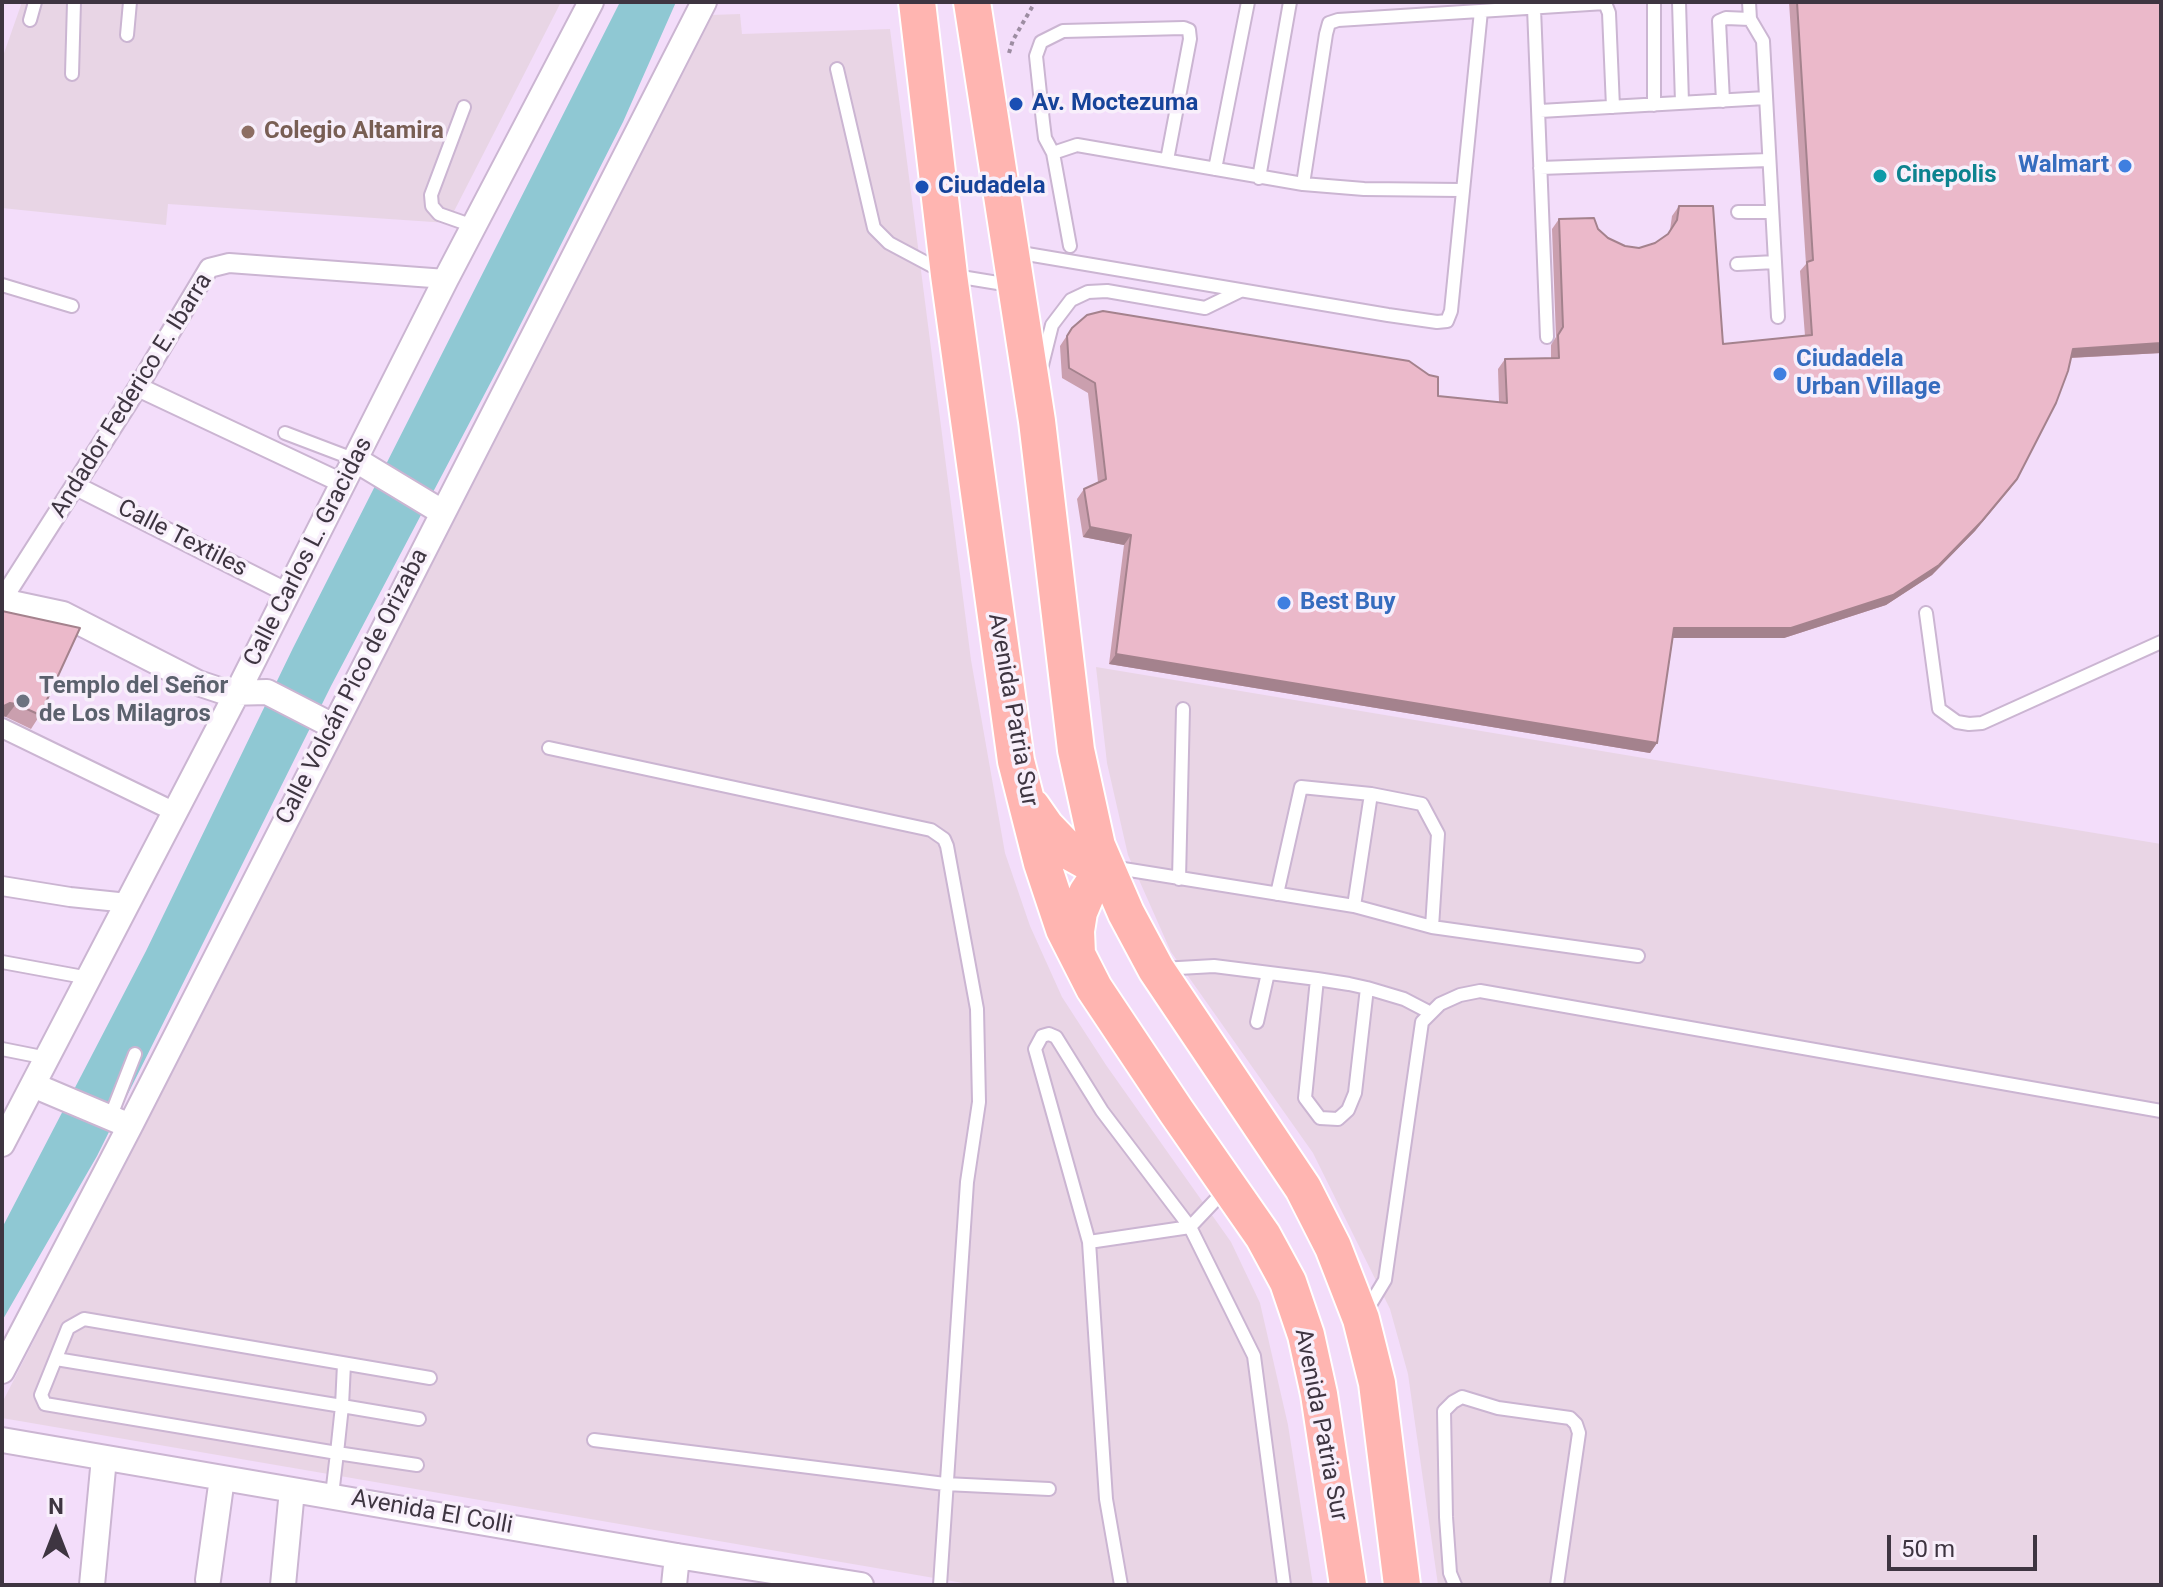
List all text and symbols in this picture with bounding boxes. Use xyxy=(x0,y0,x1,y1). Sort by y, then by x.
place label: Av. Moctezuma xyxy=(1032,90,1198,118)
marker: Av. Moctezuma xyxy=(1007,95,1025,113)
place label: Colegio Altamira xyxy=(264,118,444,146)
marker: Colegio Altamira xyxy=(239,123,257,141)
place label: Walmart xyxy=(2018,152,2109,180)
marker: Walmart xyxy=(2116,157,2134,175)
place label: Cinepolis xyxy=(1896,162,1997,190)
marker: Cinepolis xyxy=(1871,167,1889,185)
place label: Ciudadela xyxy=(938,173,1046,201)
marker: Ciudadela xyxy=(913,178,931,196)
street label: Andador Federico E. Ibarra xyxy=(45,268,219,524)
place label: Ciudadela Urban Village xyxy=(1796,346,1941,402)
marker: Ciudadela Urban Village xyxy=(1771,365,1789,383)
street label: Calle Carlos L. Gracidas xyxy=(239,433,379,671)
street label: Calle Textiles xyxy=(112,494,252,584)
street label: Calle Volcán Pico de Orizaba xyxy=(271,544,435,830)
place label: Best Buy xyxy=(1300,589,1396,617)
marker: Best Buy xyxy=(1275,594,1293,612)
street label: Avenida Patria Sur xyxy=(981,611,1043,809)
place label: Templo del Señor de Los Milagros xyxy=(39,673,228,729)
marker: Templo del Señor de Los Milagros xyxy=(14,692,32,710)
street label: Avenida Patria Sur xyxy=(1287,1326,1353,1524)
street label: Avenida El Colli xyxy=(349,1485,515,1541)
north arrow xyxy=(16,1491,96,1571)
text: N xyxy=(48,1494,64,1519)
scale bar xyxy=(1891,1519,2041,1569)
text: 50 m xyxy=(1901,1535,1955,1563)

